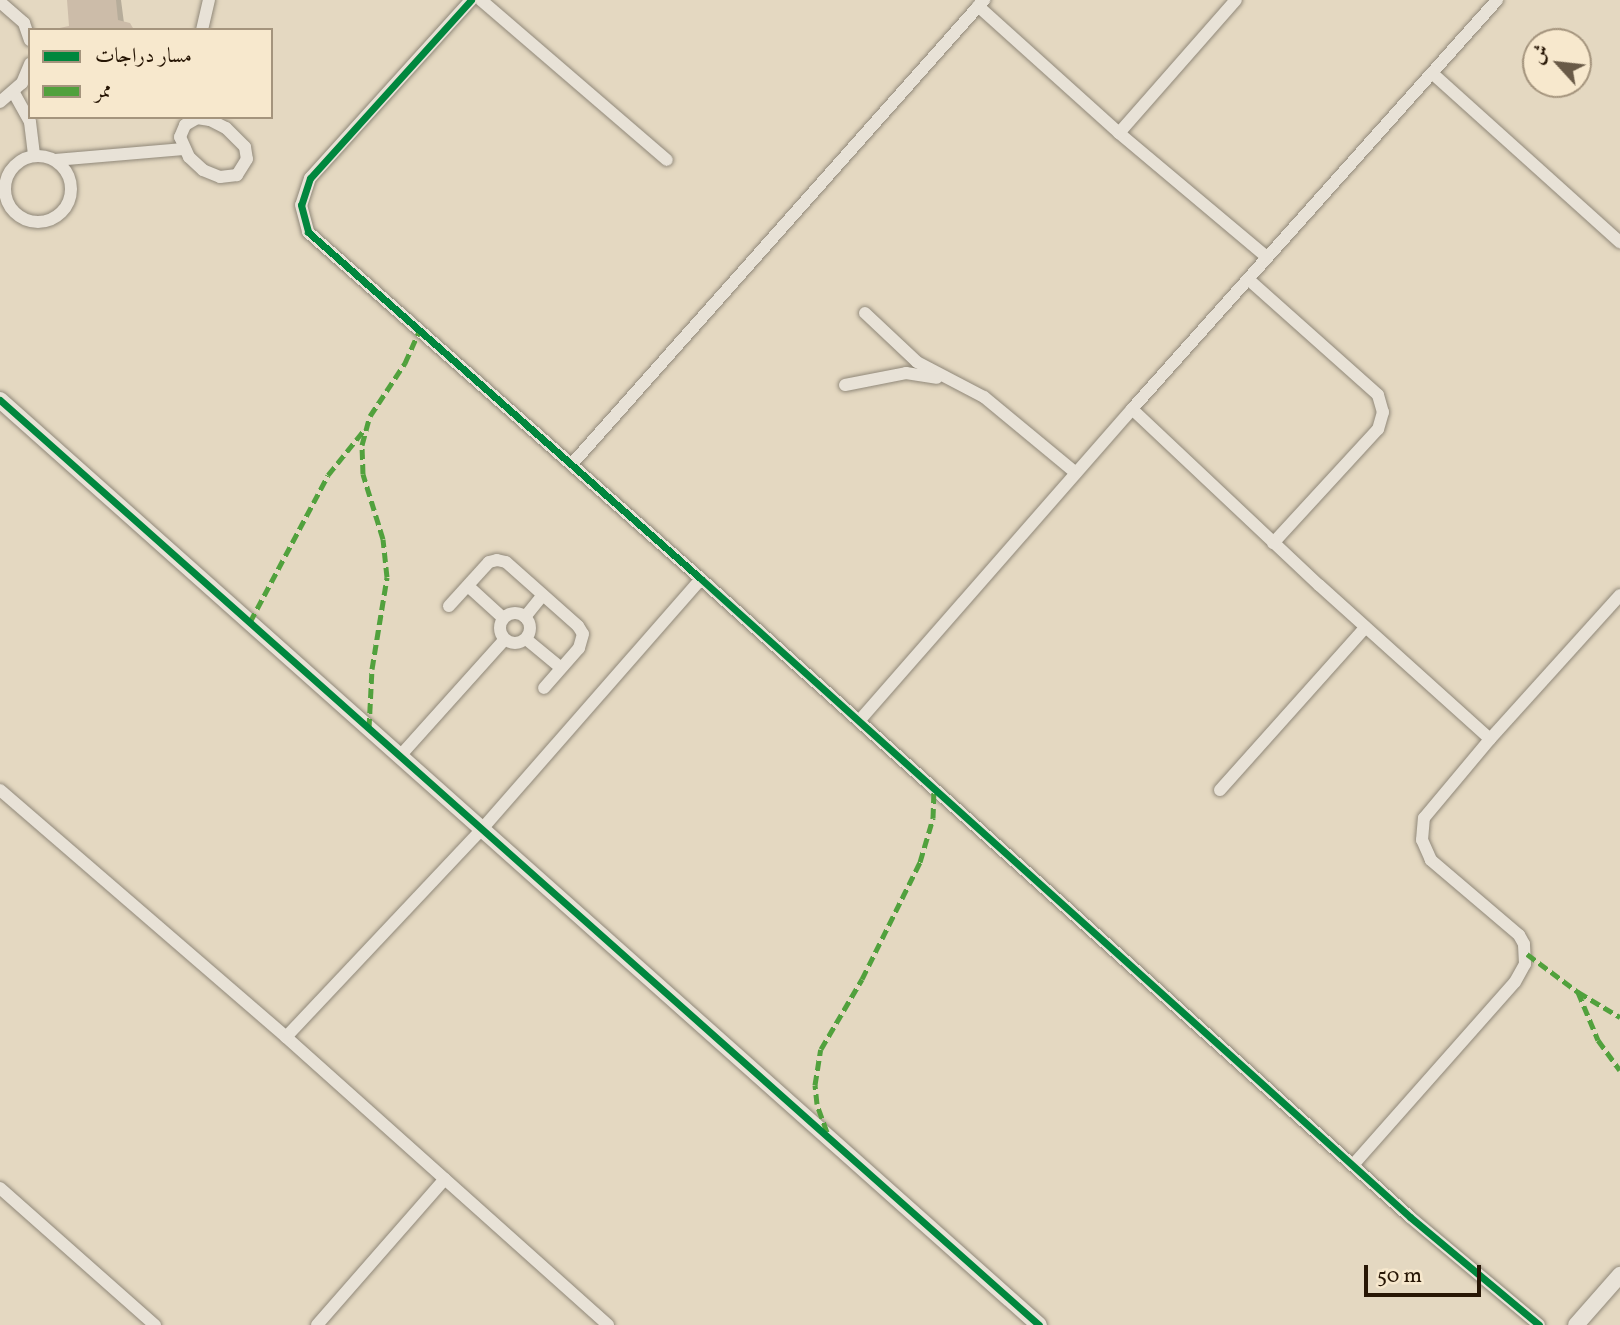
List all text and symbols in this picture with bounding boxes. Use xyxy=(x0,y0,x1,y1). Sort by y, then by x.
legend xyxy=(28,28,273,119)
north arrow xyxy=(1522,28,1592,98)
text: ش xyxy=(1524,40,1556,69)
text: مسار دراجات xyxy=(95,42,192,71)
text: ممر xyxy=(95,77,112,106)
scale bar xyxy=(1368,1252,1485,1296)
text: 50 m xyxy=(1377,1262,1422,1291)

